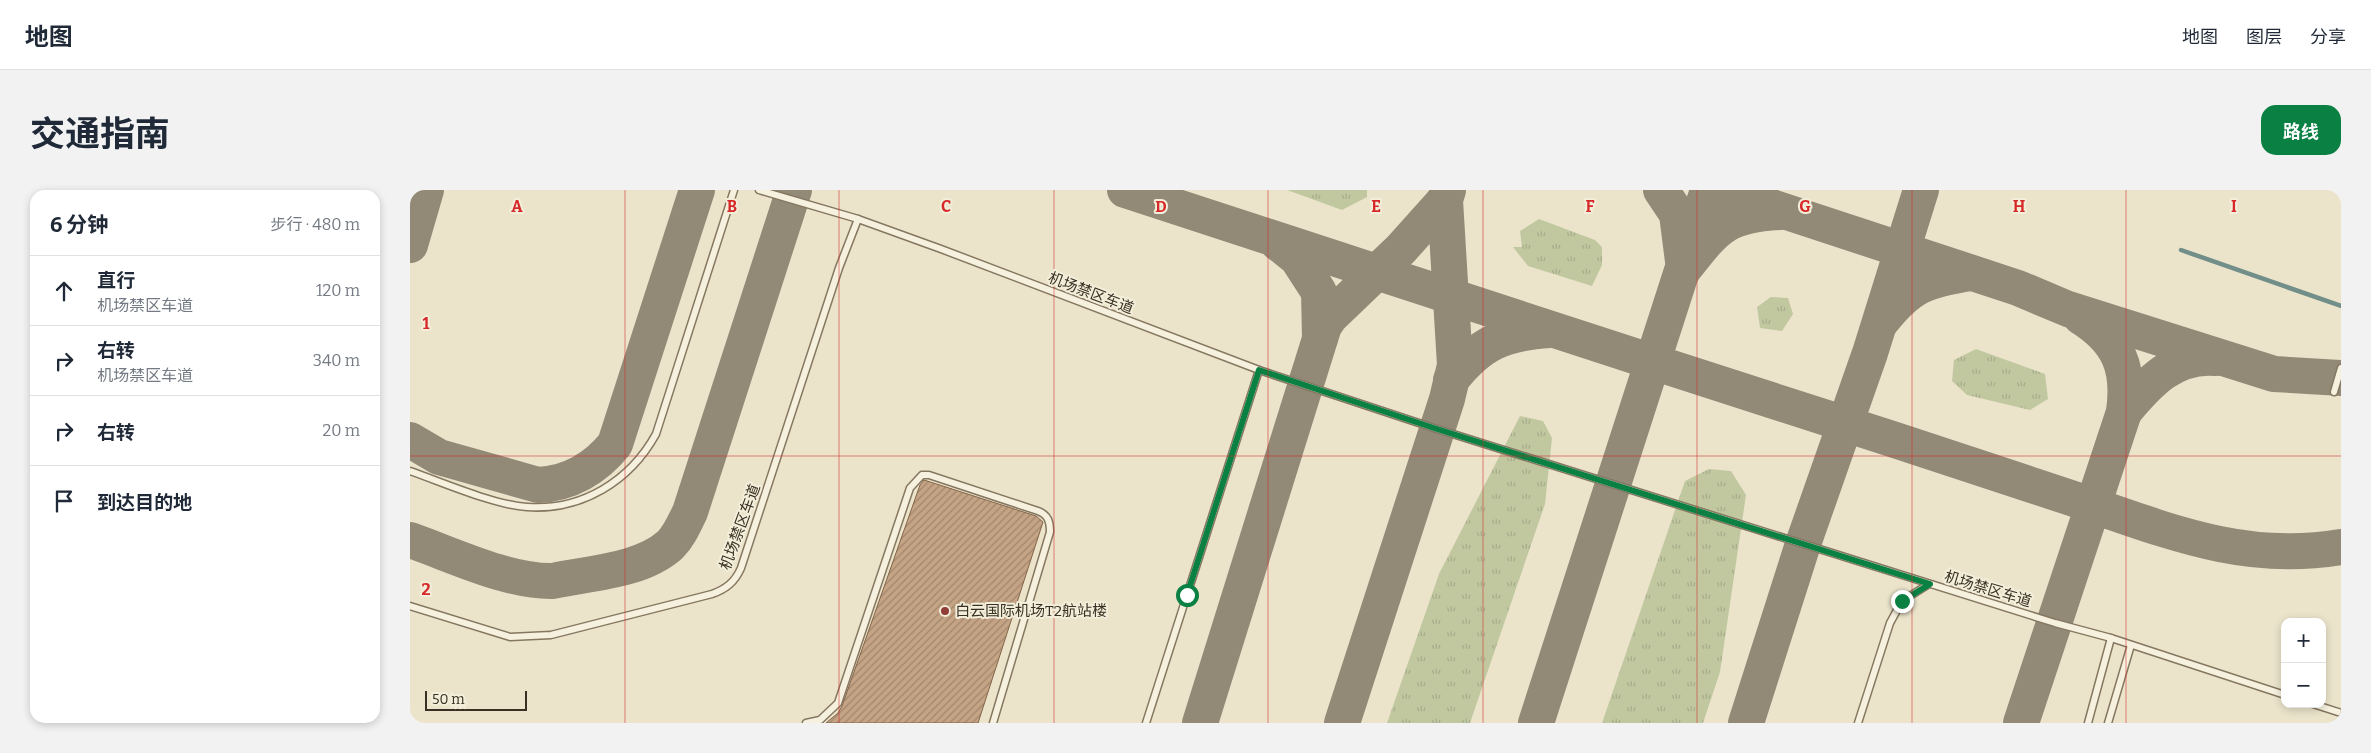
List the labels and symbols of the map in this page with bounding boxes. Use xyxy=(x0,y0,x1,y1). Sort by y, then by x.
text: A xyxy=(511,197,523,216)
text: B xyxy=(727,197,737,216)
text: C xyxy=(941,197,951,216)
text: D xyxy=(1155,197,1167,216)
text: E xyxy=(1371,197,1381,216)
text: F xyxy=(1586,197,1595,216)
text: G xyxy=(1799,197,1811,216)
text: H xyxy=(2013,197,2026,216)
text: I xyxy=(2231,197,2237,216)
street label: 机场禁区车道 xyxy=(1046,268,1136,318)
text: 1 xyxy=(423,314,430,333)
street label: 机场禁区车道 xyxy=(716,482,764,572)
street label: 机场禁区车道 xyxy=(1942,567,2034,611)
text: 2 xyxy=(421,580,431,599)
route start xyxy=(1176,584,1199,607)
route end xyxy=(1891,590,1914,613)
place label: 白云国际机场T2航站楼 xyxy=(955,602,1107,620)
marker: 白云国际机场T2航站楼 xyxy=(939,605,951,617)
scale bar xyxy=(425,688,528,711)

